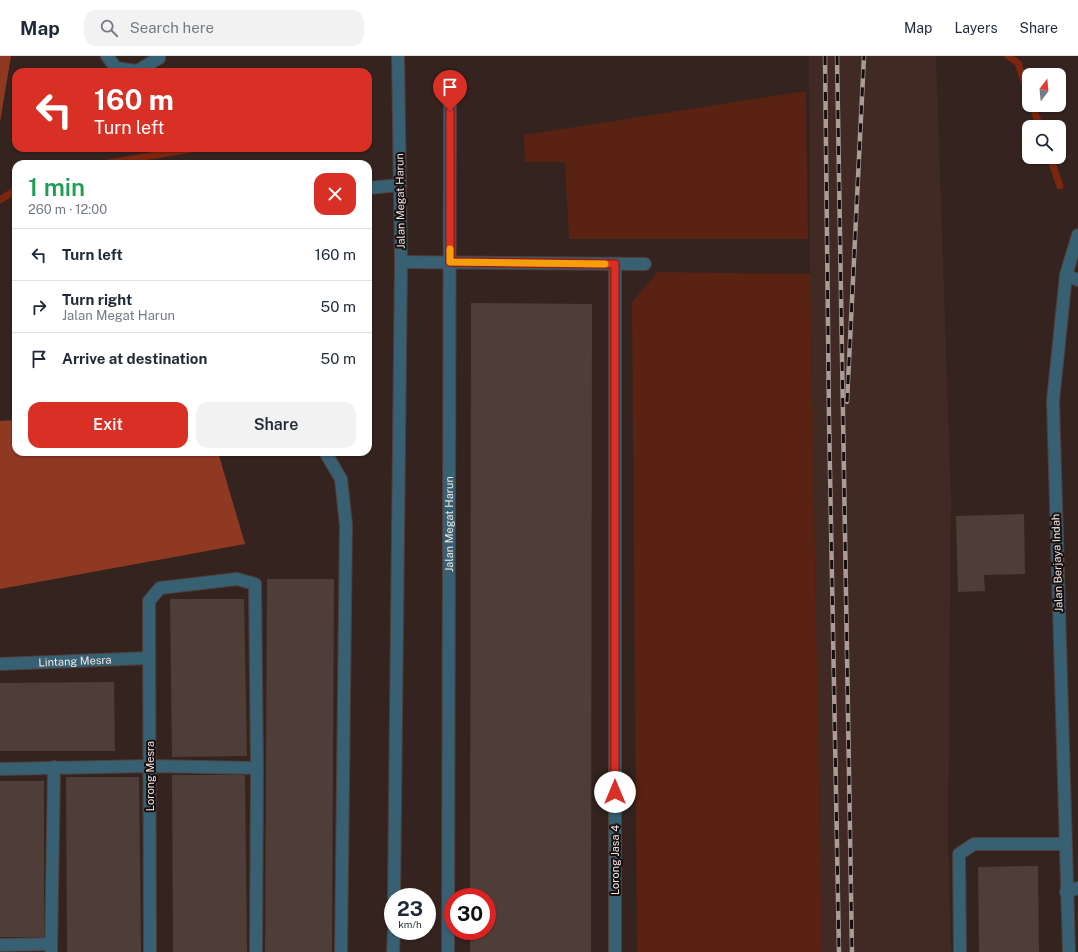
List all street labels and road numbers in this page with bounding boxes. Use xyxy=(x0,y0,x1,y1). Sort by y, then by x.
street label: Jalan Megat Harun xyxy=(393,153,407,249)
street label: Jalan Megat Harun xyxy=(443,476,455,572)
street label: Jalan Berjaya Indah xyxy=(1049,514,1065,612)
street label: Lintang Mesra xyxy=(38,654,112,668)
street label: Lorong Mesra xyxy=(144,741,156,811)
street label: Lorong Jasa 4 xyxy=(609,825,621,895)

